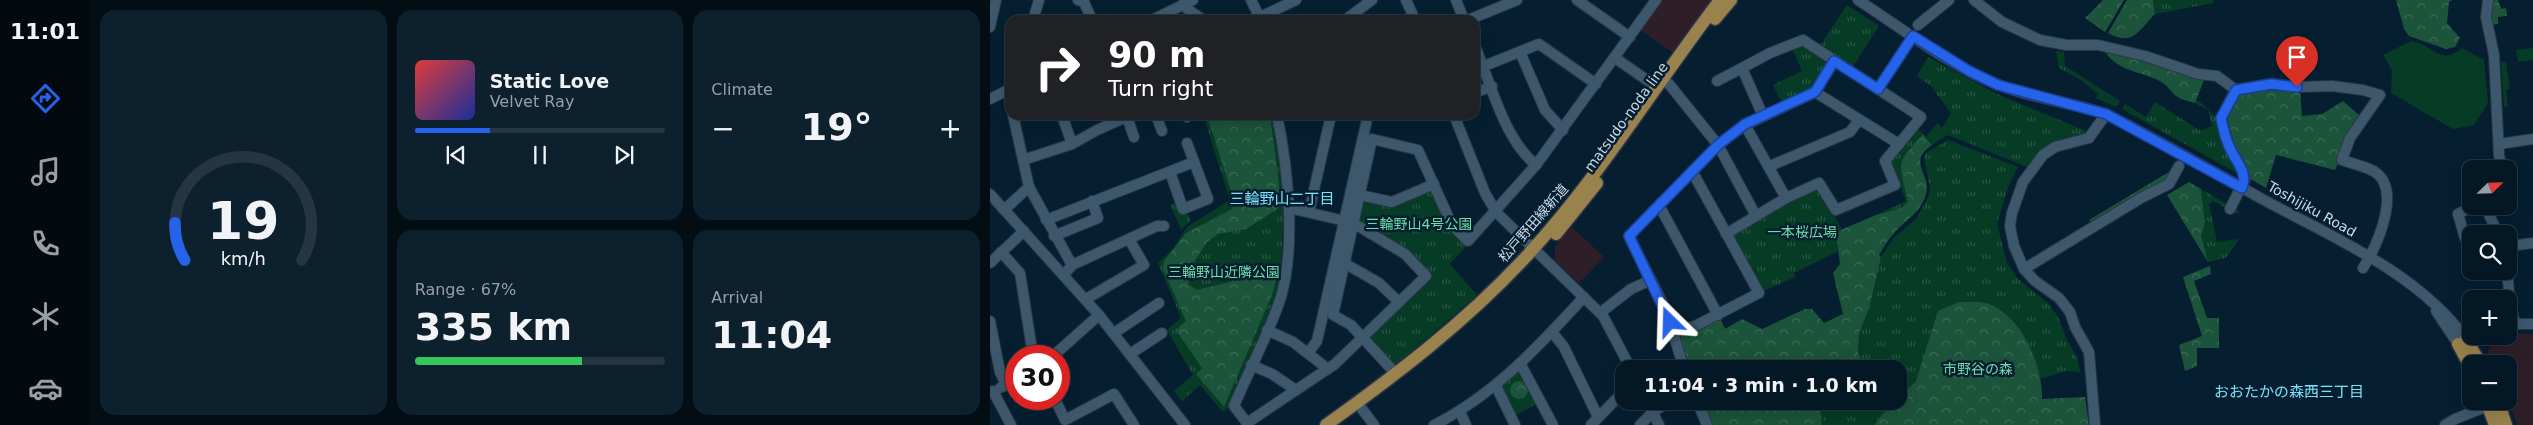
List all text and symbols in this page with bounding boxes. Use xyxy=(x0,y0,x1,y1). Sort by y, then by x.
text: 11:01 xyxy=(10,19,80,44)
icon: right xyxy=(1025,35,1090,100)
text: 90 m xyxy=(1108,35,1205,75)
pin xyxy=(2276,36,2318,87)
icon: arrive xyxy=(2283,43,2311,71)
street label: matsudo-noda line xyxy=(1581,59,1671,175)
text: Static Love xyxy=(490,70,609,92)
text: Turn right xyxy=(1108,76,1213,101)
text: Climate xyxy=(711,80,773,99)
icon: directions xyxy=(28,81,63,116)
text: Velvet Ray xyxy=(490,92,574,111)
text: 19° xyxy=(801,105,873,149)
text: − xyxy=(711,112,735,145)
text: + xyxy=(939,112,962,145)
icon: previous xyxy=(442,141,470,169)
icon: pause xyxy=(526,141,554,169)
icon: next xyxy=(610,141,638,169)
icon: music xyxy=(28,154,63,189)
north arrow xyxy=(2462,160,2518,215)
map controls xyxy=(2462,160,2517,410)
street label: Toshijiku Road xyxy=(2264,178,2359,240)
street label: 松戸野田線新道 xyxy=(1495,181,1571,265)
district label: 三輪野山二丁目 xyxy=(1229,190,1335,208)
text: 19 xyxy=(207,191,280,251)
park label: 三輪野山4号公園 xyxy=(1366,216,1472,232)
park label: 一本桜広場 xyxy=(1767,224,1837,240)
button: search xyxy=(2462,225,2517,280)
icon: phone xyxy=(28,226,63,261)
text: km/h xyxy=(221,248,266,269)
park label: 三輪野山近隣公園 xyxy=(1168,264,1280,280)
text: Range · 67% xyxy=(415,280,516,299)
text: Arrival xyxy=(711,288,763,307)
button: + xyxy=(2462,290,2517,345)
position arrow xyxy=(1643,295,1695,347)
icon: climate xyxy=(28,299,63,334)
text: 335 km xyxy=(415,305,572,349)
text: 11:04 xyxy=(711,313,832,357)
speed limit sign: 30 xyxy=(1005,345,1070,410)
button: − xyxy=(2462,355,2517,410)
park label: 市野谷の森 xyxy=(1943,361,2013,377)
icon: car xyxy=(28,371,63,406)
text: 11:04 · 3 min · 1.0 km xyxy=(1644,374,1878,396)
district label: おおたかの森西三丁目 xyxy=(2214,383,2364,401)

